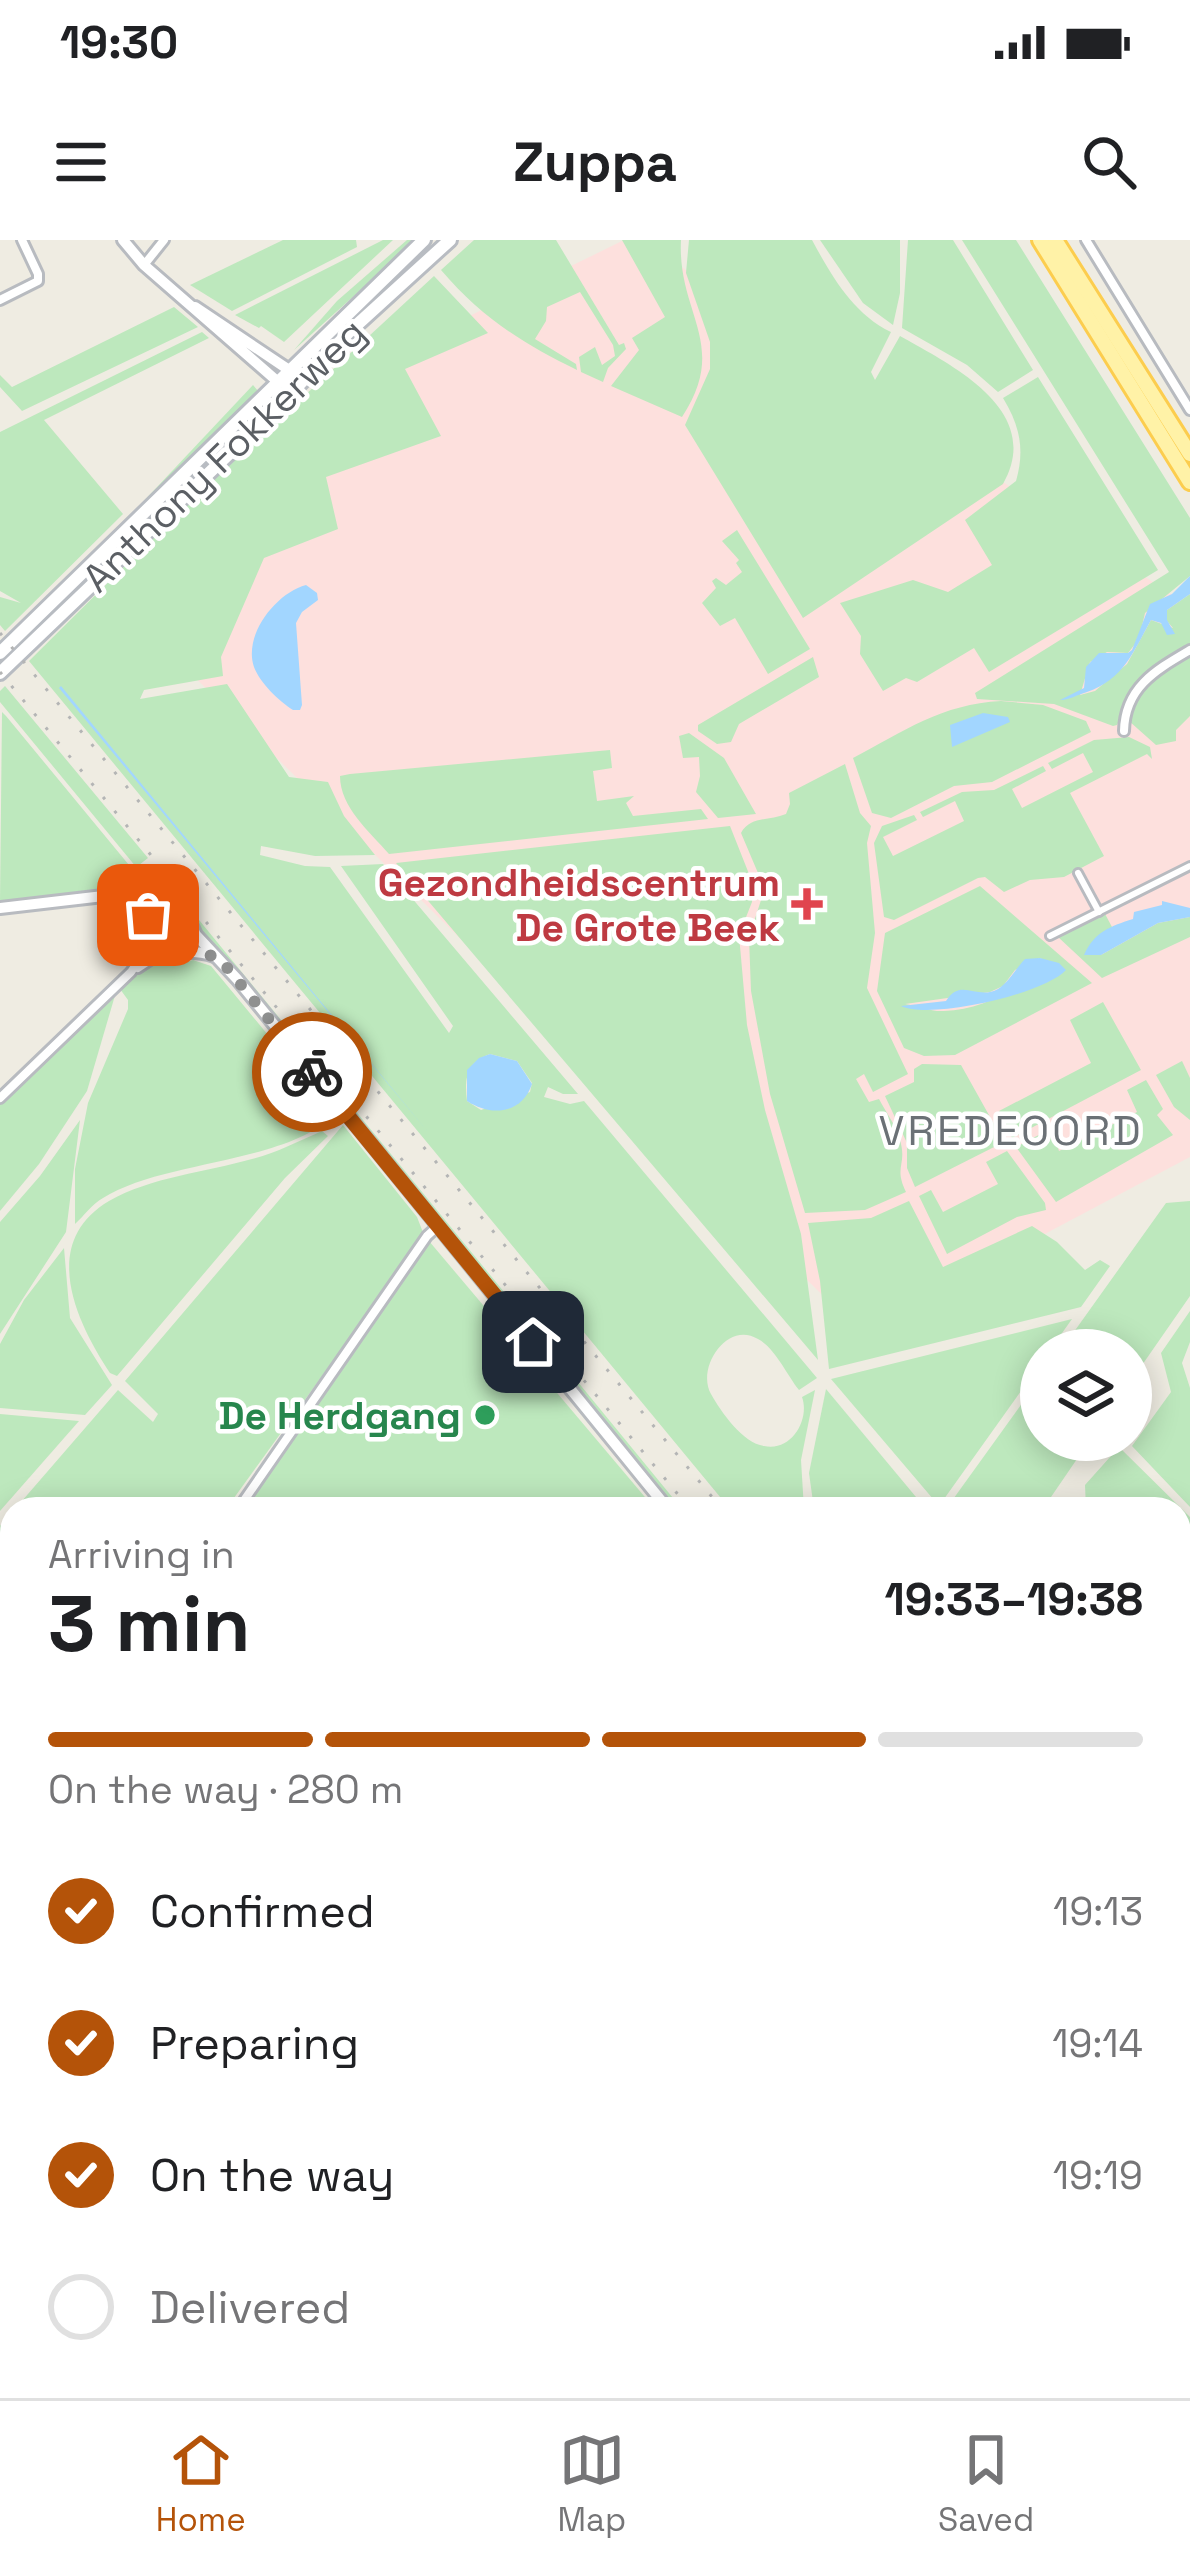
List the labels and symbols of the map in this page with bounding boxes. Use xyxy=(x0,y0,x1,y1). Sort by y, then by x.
street label: Anthony Fokkerweg xyxy=(72,307,376,603)
place label: Gezondheidscentrum De Grote Beek xyxy=(378,858,780,952)
pin xyxy=(97,864,199,966)
marker: Gezondheidscentrum De Grote Beek xyxy=(791,888,823,920)
courier xyxy=(252,1012,372,1132)
district label: VREDEOORD xyxy=(878,1104,1144,1157)
pin xyxy=(482,1291,584,1393)
place label: De Herdgang xyxy=(219,1391,461,1440)
marker: De Herdgang xyxy=(472,1402,498,1428)

